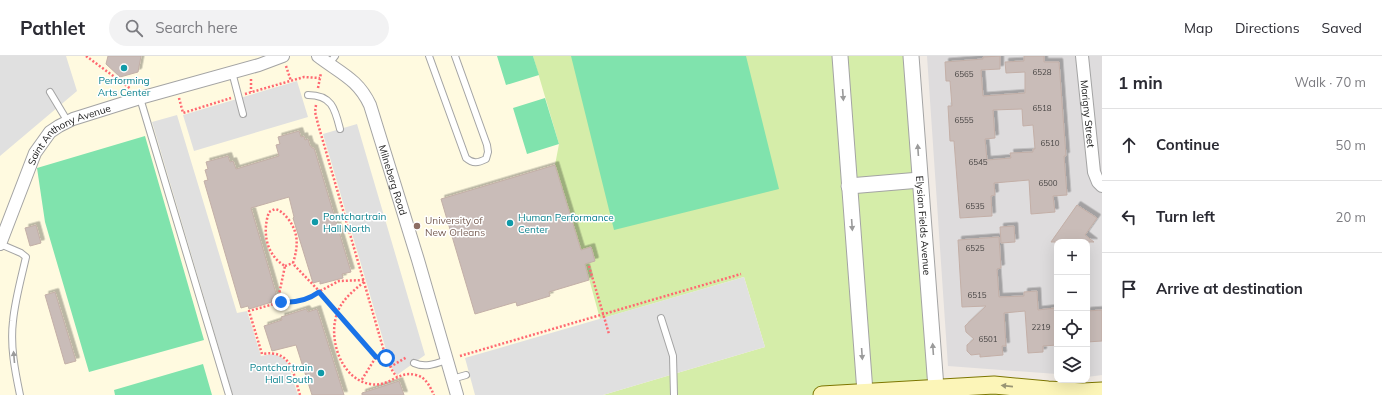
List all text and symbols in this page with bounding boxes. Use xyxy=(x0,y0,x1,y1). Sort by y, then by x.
search box xyxy=(109,10,389,46)
text: Pathlet xyxy=(20,16,85,40)
icon: search xyxy=(123,17,145,39)
text: Search here xyxy=(155,18,238,37)
text: Map xyxy=(1184,19,1213,37)
text: Directions xyxy=(1235,19,1300,37)
text: Saved xyxy=(1322,19,1362,37)
marker: Performing Arts Center xyxy=(119,63,129,73)
house number: 6528 xyxy=(1032,67,1052,77)
house number: 6565 xyxy=(954,69,974,79)
text: 1 min xyxy=(1118,72,1163,93)
place label: Performing Arts Center xyxy=(98,74,151,99)
text: Walk · 70 m xyxy=(1295,74,1366,90)
street label: Marigny Street xyxy=(1078,79,1098,149)
one-way arrow xyxy=(839,89,846,101)
street label: Saint Anthony Avenue xyxy=(25,101,112,167)
house number: 6518 xyxy=(1032,103,1052,113)
house number: 6555 xyxy=(954,115,974,125)
icon: ahead xyxy=(1118,134,1140,156)
text: Continue xyxy=(1156,135,1219,154)
text: 50 m xyxy=(1336,137,1366,153)
house number: 6510 xyxy=(1040,138,1060,148)
street label: Milneberg Road xyxy=(376,143,410,217)
one-way arrow xyxy=(914,144,921,156)
house number: 6545 xyxy=(968,157,988,167)
street label: Elysian Fields Avenue xyxy=(914,175,934,276)
house number: 6500 xyxy=(1038,178,1058,188)
house number: 6535 xyxy=(965,201,985,211)
icon: left xyxy=(1118,206,1140,228)
text: Turn left xyxy=(1156,207,1215,226)
text: 20 m xyxy=(1336,209,1366,225)
place label: Pontchartrain Hall North xyxy=(323,210,386,235)
place label: Human Performance Center xyxy=(518,211,614,236)
place label: University of New Orleans xyxy=(425,214,485,239)
marker: Pontchartrain Hall North xyxy=(310,217,320,227)
marker: Human Performance Center xyxy=(505,218,515,228)
one-way arrow xyxy=(848,219,855,231)
marker: University of New Orleans xyxy=(412,221,422,231)
map controls xyxy=(1054,239,1090,383)
button: + xyxy=(1054,239,1090,275)
house number: 6525 xyxy=(965,243,985,253)
button: − xyxy=(1054,275,1090,311)
icon: arrive xyxy=(1118,278,1140,300)
text: Arrive at destination xyxy=(1156,279,1303,298)
house number: 6515 xyxy=(967,290,987,300)
route end xyxy=(272,293,290,311)
button: locate xyxy=(1054,311,1090,347)
house number: 2219 xyxy=(1031,322,1051,332)
house number: 6501 xyxy=(978,334,998,344)
one-way arrow xyxy=(929,343,936,355)
button: layers xyxy=(1054,347,1090,383)
one-way arrow xyxy=(858,348,865,360)
route start xyxy=(377,349,395,367)
one-way arrow xyxy=(10,351,17,363)
place label: Pontchartrain Hall South xyxy=(250,361,313,386)
marker: Pontchartrain Hall South xyxy=(316,368,326,378)
one-way arrow xyxy=(1001,383,1013,390)

